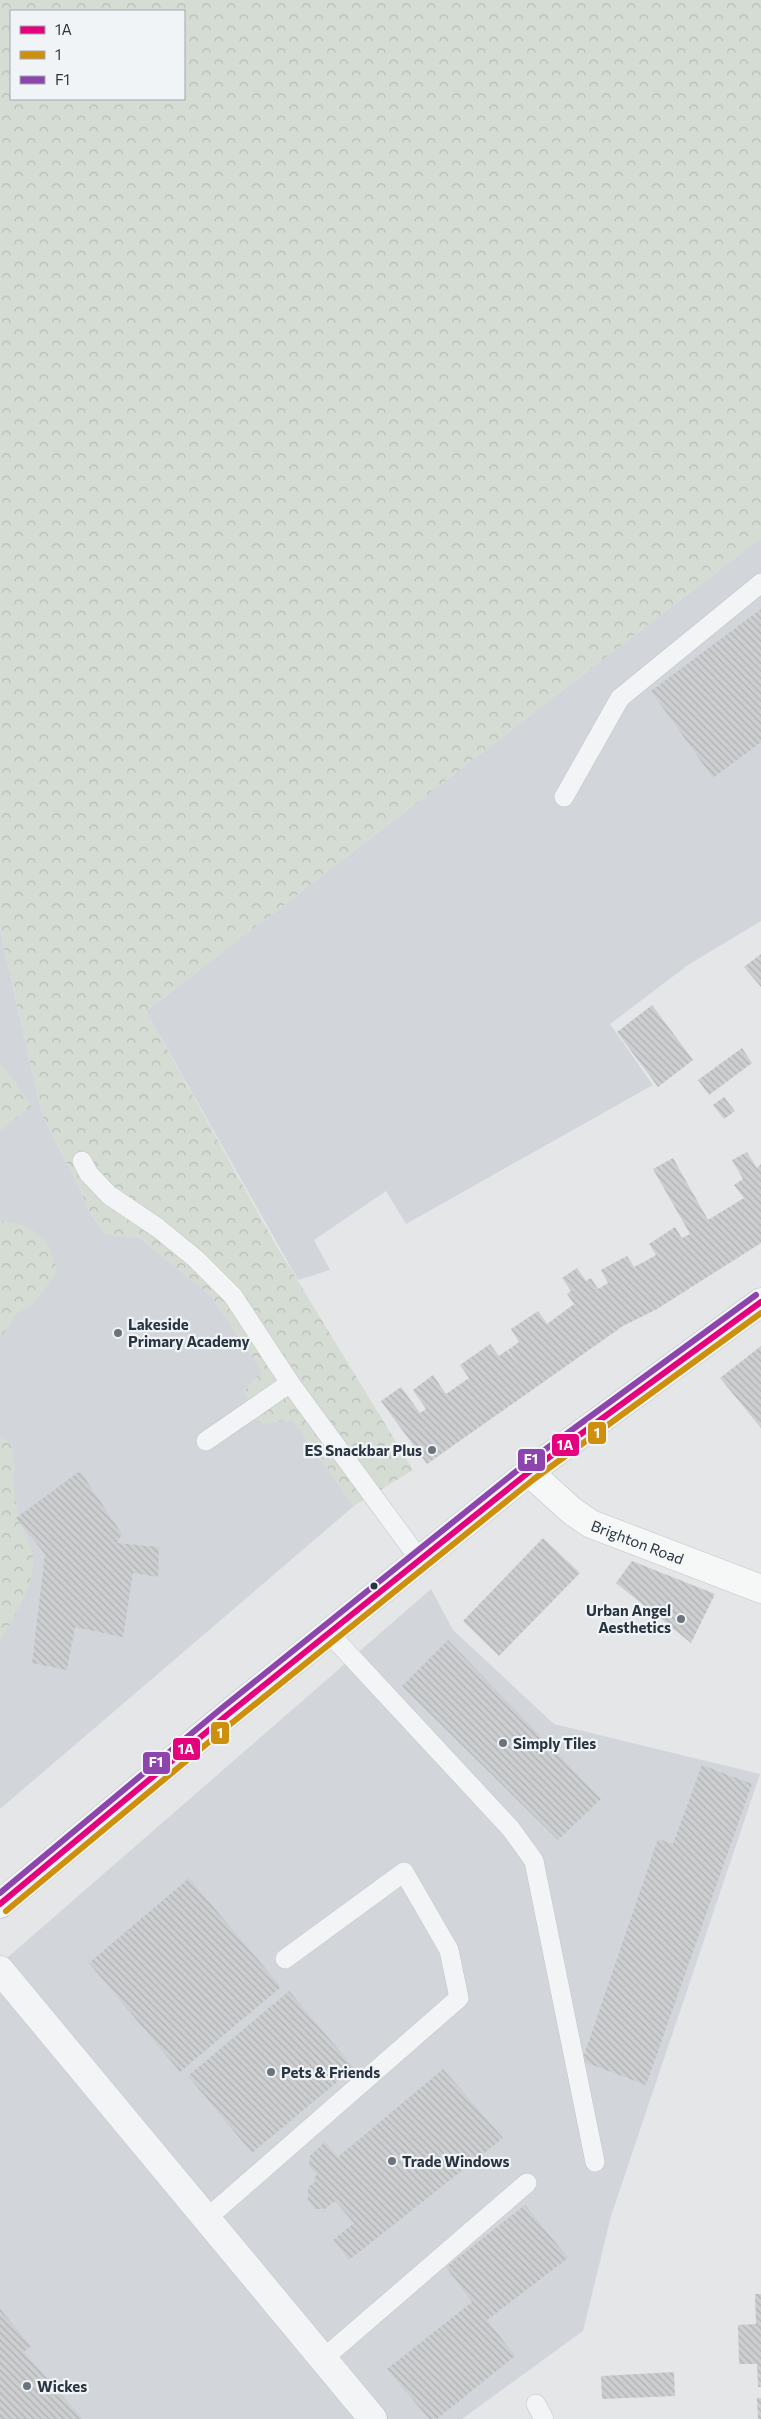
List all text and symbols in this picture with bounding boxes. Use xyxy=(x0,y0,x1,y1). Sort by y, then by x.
legend xyxy=(10,10,185,100)
text: 1A xyxy=(55,20,72,38)
text: 1 xyxy=(55,45,61,63)
text: F1 xyxy=(55,70,70,88)
place label: Lakeside Primary Academy xyxy=(128,1315,250,1350)
marker: Lakeside Primary Academy xyxy=(112,1327,124,1339)
line badge: 1 xyxy=(587,1421,607,1445)
text: 1 xyxy=(594,1424,600,1441)
line badge: 1A xyxy=(551,1433,580,1457)
text: 1A xyxy=(557,1436,573,1453)
place label: ES Snackbar Plus xyxy=(305,1441,422,1459)
marker: ES Snackbar Plus xyxy=(426,1444,438,1456)
line badge: F1 xyxy=(517,1448,546,1472)
text: F1 xyxy=(524,1450,538,1467)
street label: Brighton Road xyxy=(589,1516,687,1568)
unlabelled marker xyxy=(369,1581,379,1591)
place label: Urban Angel Aesthetics xyxy=(586,1601,671,1636)
marker: Urban Angel Aesthetics xyxy=(675,1613,687,1625)
line badge: 1 xyxy=(210,1721,230,1745)
text: 1 xyxy=(217,1724,223,1741)
place label: Simply Tiles xyxy=(513,1734,596,1752)
line badge: 1A xyxy=(172,1737,201,1761)
marker: Simply Tiles xyxy=(497,1737,509,1749)
text: 1A xyxy=(178,1740,194,1757)
line badge: F1 xyxy=(142,1751,171,1775)
text: F1 xyxy=(149,1753,163,1770)
place label: Pets & Friends xyxy=(281,2063,380,2081)
marker: Pets & Friends xyxy=(265,2066,277,2078)
place label: Trade Windows xyxy=(402,2152,510,2170)
marker: Trade Windows xyxy=(386,2155,398,2167)
place label: Wickes xyxy=(37,2377,87,2395)
marker: Wickes xyxy=(21,2380,33,2392)

